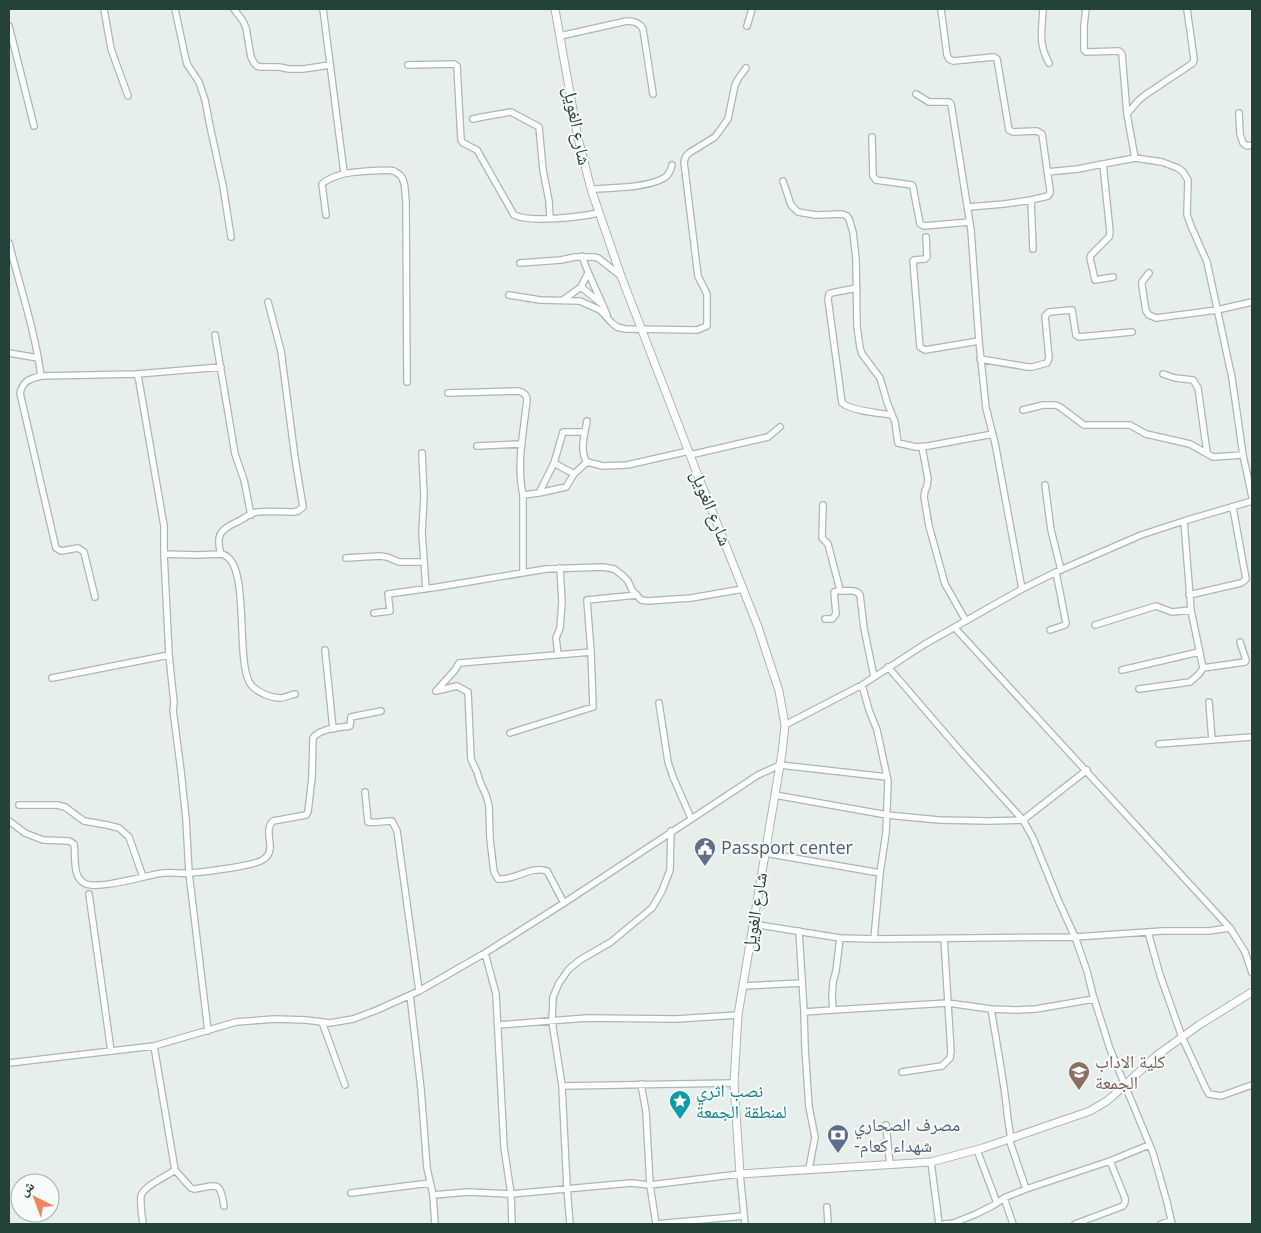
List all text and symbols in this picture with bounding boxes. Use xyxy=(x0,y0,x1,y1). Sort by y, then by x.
street label: شارع الغويل xyxy=(559,84,597,167)
street label: شارع الغويل xyxy=(686,466,738,549)
place label: Passport center xyxy=(721,835,854,859)
public building icon: Passport center xyxy=(693,836,717,867)
street label: شارع الغويل xyxy=(736,871,772,953)
place label: كلية اﻻداب الجمعة xyxy=(1095,1049,1166,1094)
school or university icon: كلية اﻻداب الجمعة xyxy=(1067,1060,1091,1091)
place label: نصب اثري لمنطقة الجمعة xyxy=(696,1078,787,1123)
place icon: نصب اثري لمنطقة الجمعة xyxy=(668,1089,692,1120)
place label: مصرف الصحاري -شهداء كعام xyxy=(854,1112,960,1158)
bank icon: مصرف الصحاري -شهداء كعام xyxy=(826,1123,850,1154)
north arrow xyxy=(10,1173,60,1223)
text: ش xyxy=(14,1176,38,1200)

